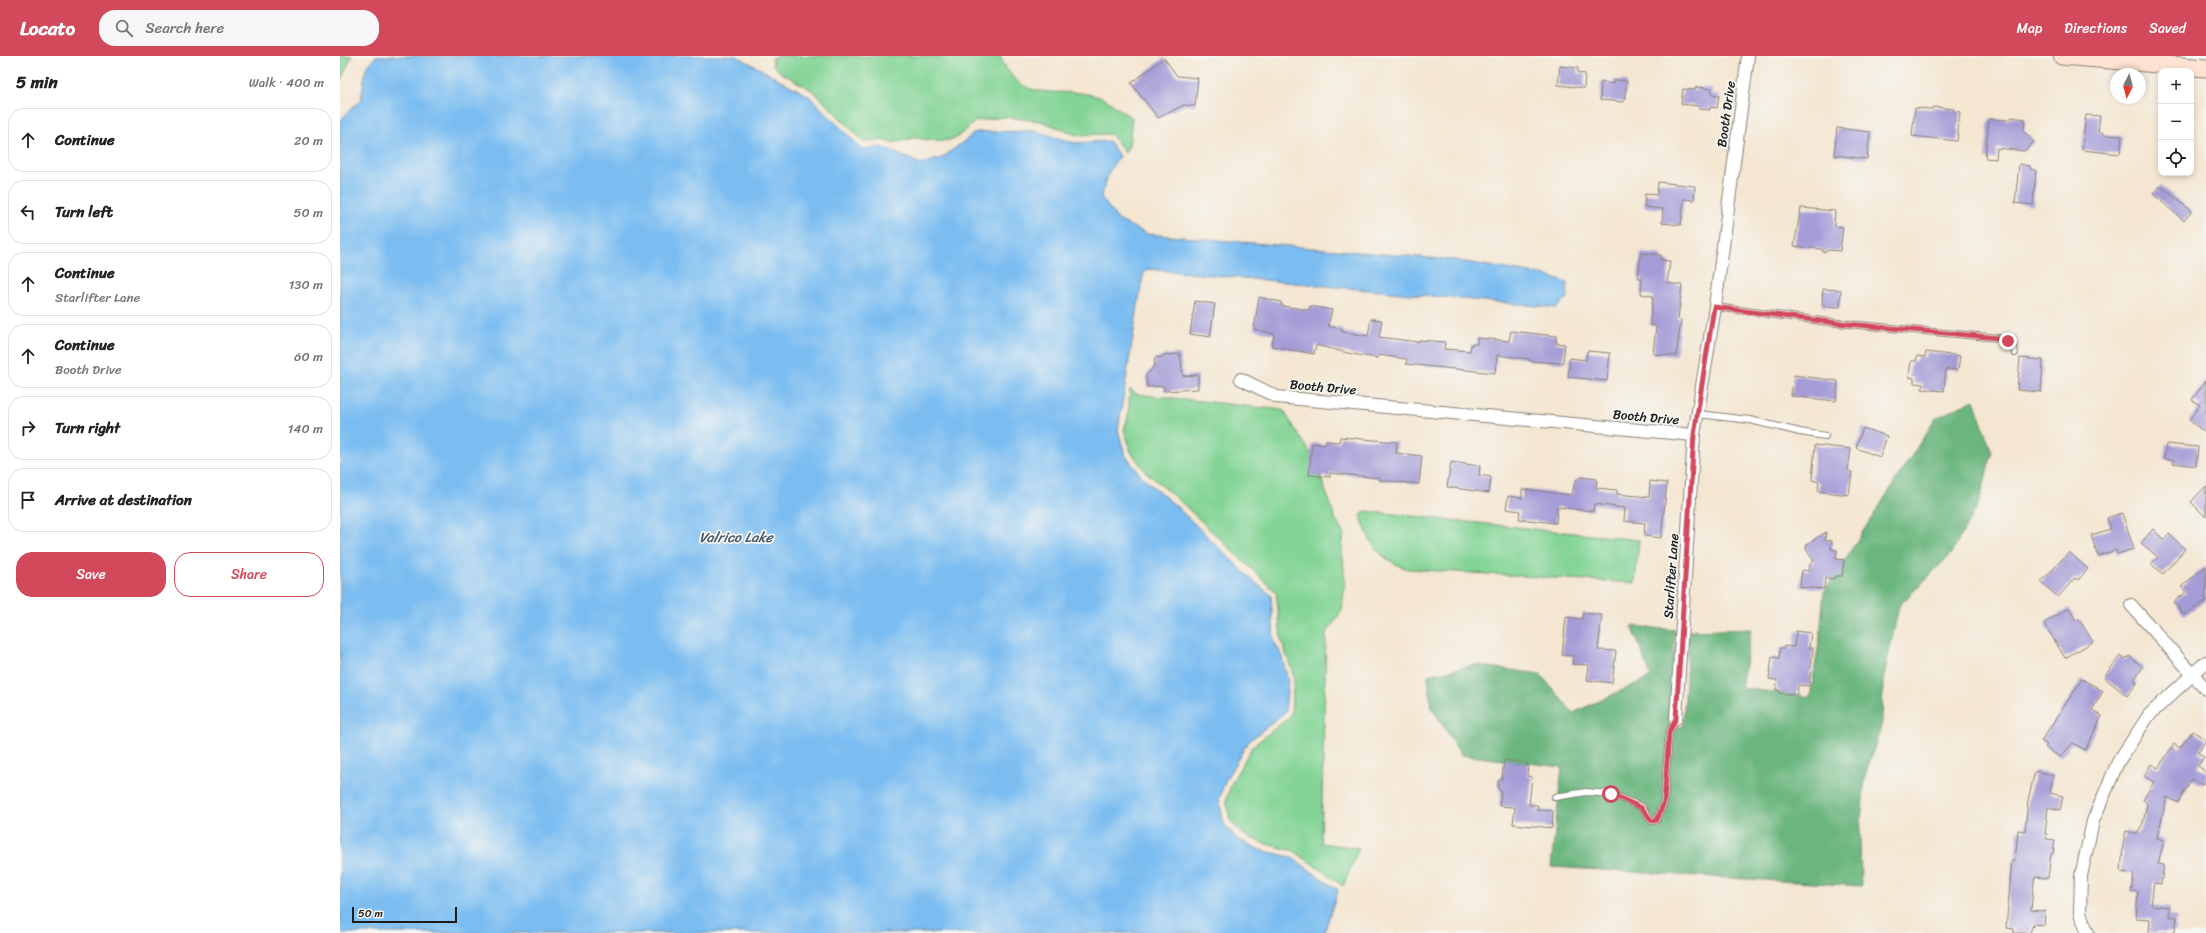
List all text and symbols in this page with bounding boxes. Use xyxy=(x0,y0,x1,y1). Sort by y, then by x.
search box xyxy=(99,10,379,46)
text: Locato xyxy=(20,12,75,45)
text: Search here xyxy=(145,15,224,41)
text: Map xyxy=(2016,16,2042,41)
text: Directions xyxy=(2064,16,2127,41)
text: Saved xyxy=(2149,16,2186,41)
icon: search xyxy=(113,17,135,39)
text: 5 min xyxy=(16,67,58,97)
north arrow xyxy=(2110,68,2146,104)
map controls xyxy=(2158,68,2194,176)
button: + xyxy=(2158,68,2194,104)
text: Walk · 400 m xyxy=(249,71,324,94)
street label: Booth Drive xyxy=(1710,79,1742,149)
button: − xyxy=(2158,104,2194,140)
text: Continue xyxy=(55,127,115,153)
icon: ahead xyxy=(17,129,39,151)
text: 20 m xyxy=(294,129,323,152)
button: locate xyxy=(2158,140,2194,176)
text: Turn left xyxy=(55,199,113,225)
icon: left xyxy=(17,201,39,223)
text: 50 m xyxy=(293,201,323,224)
text: Continue xyxy=(55,260,115,286)
icon: ahead xyxy=(17,273,39,295)
text: 130 m xyxy=(289,273,323,296)
text: Starlifter Lane xyxy=(55,286,140,309)
text: Continue xyxy=(55,332,115,358)
route end xyxy=(1999,332,2017,350)
icon: ahead xyxy=(17,345,39,367)
text: 60 m xyxy=(294,345,323,368)
text: Booth Drive xyxy=(55,358,122,381)
street label: Booth Drive xyxy=(1289,373,1358,401)
street label: Booth Drive xyxy=(1612,403,1681,431)
text: Turn right xyxy=(55,415,120,441)
icon: right xyxy=(17,417,39,439)
text: 140 m xyxy=(288,417,323,440)
text: Arrive at destination xyxy=(55,487,192,513)
icon: arrive xyxy=(17,489,39,511)
water label: Valrico Lake xyxy=(699,525,775,550)
street label: Starlifter Lane xyxy=(1657,532,1685,619)
button: Save xyxy=(16,552,166,597)
button: Share xyxy=(174,552,324,597)
route start xyxy=(1602,785,1620,803)
text: 50 m xyxy=(358,904,383,923)
scale bar xyxy=(352,905,457,924)

